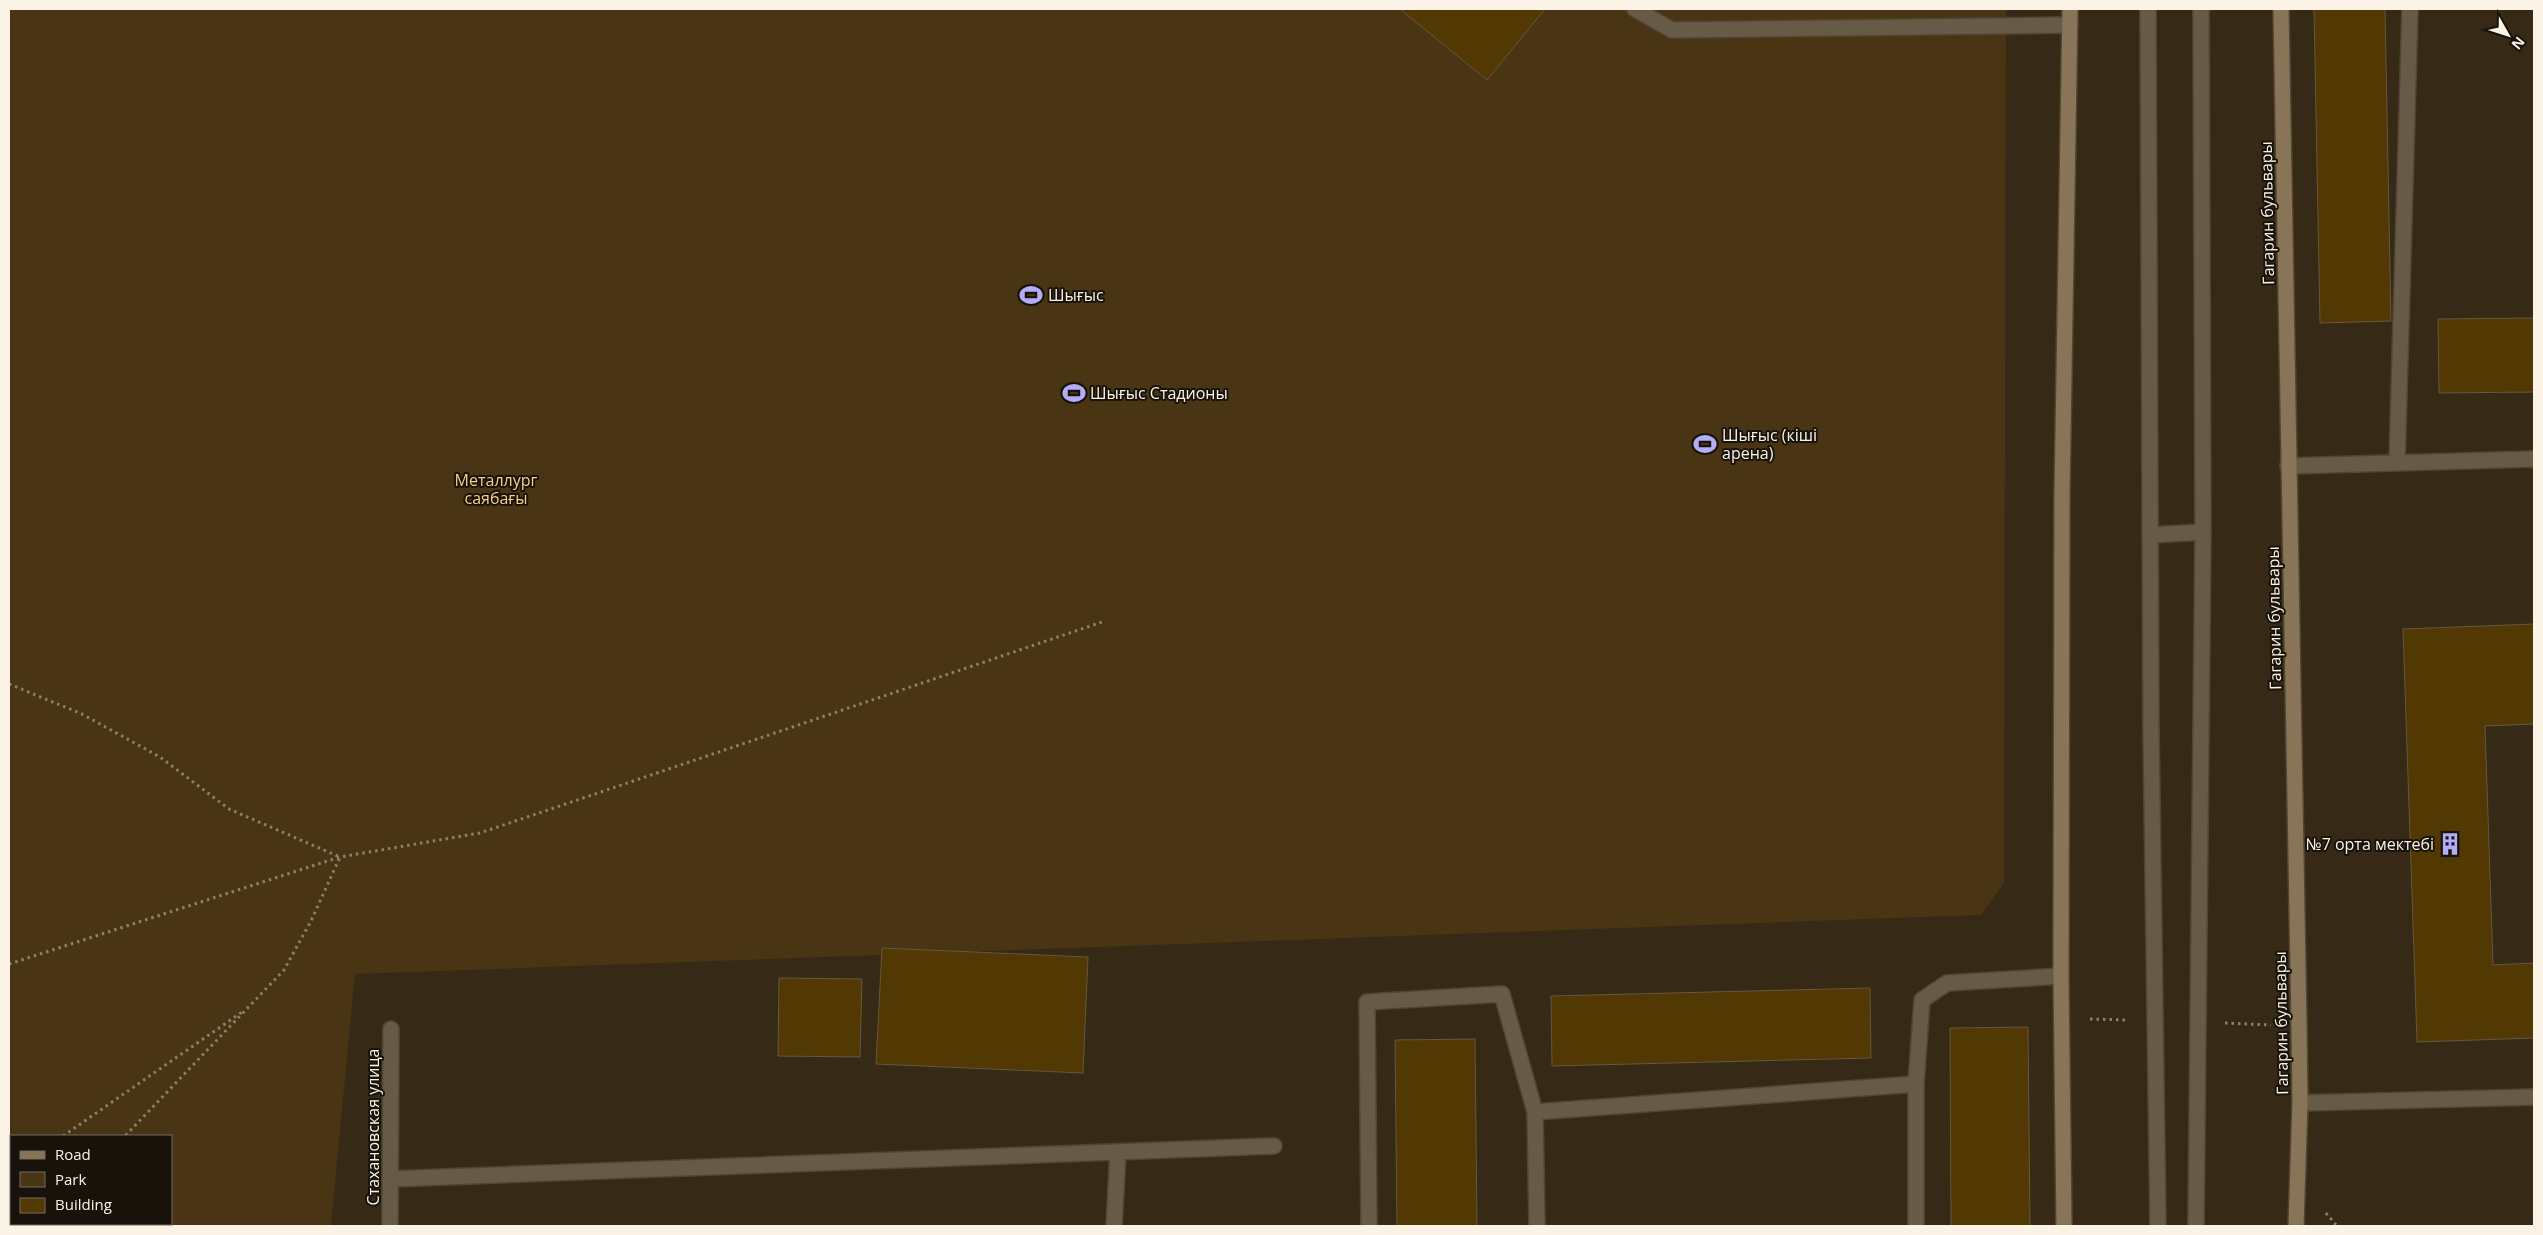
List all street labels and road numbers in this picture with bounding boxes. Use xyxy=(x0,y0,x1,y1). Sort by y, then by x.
street label: Гагарин бульвары xyxy=(2255,141,2279,285)
street label: Гагарин бульвары xyxy=(2262,546,2286,690)
street label: Гагарин бульвары xyxy=(2269,951,2293,1095)
street label: Стахановская улица xyxy=(362,1049,384,1205)

